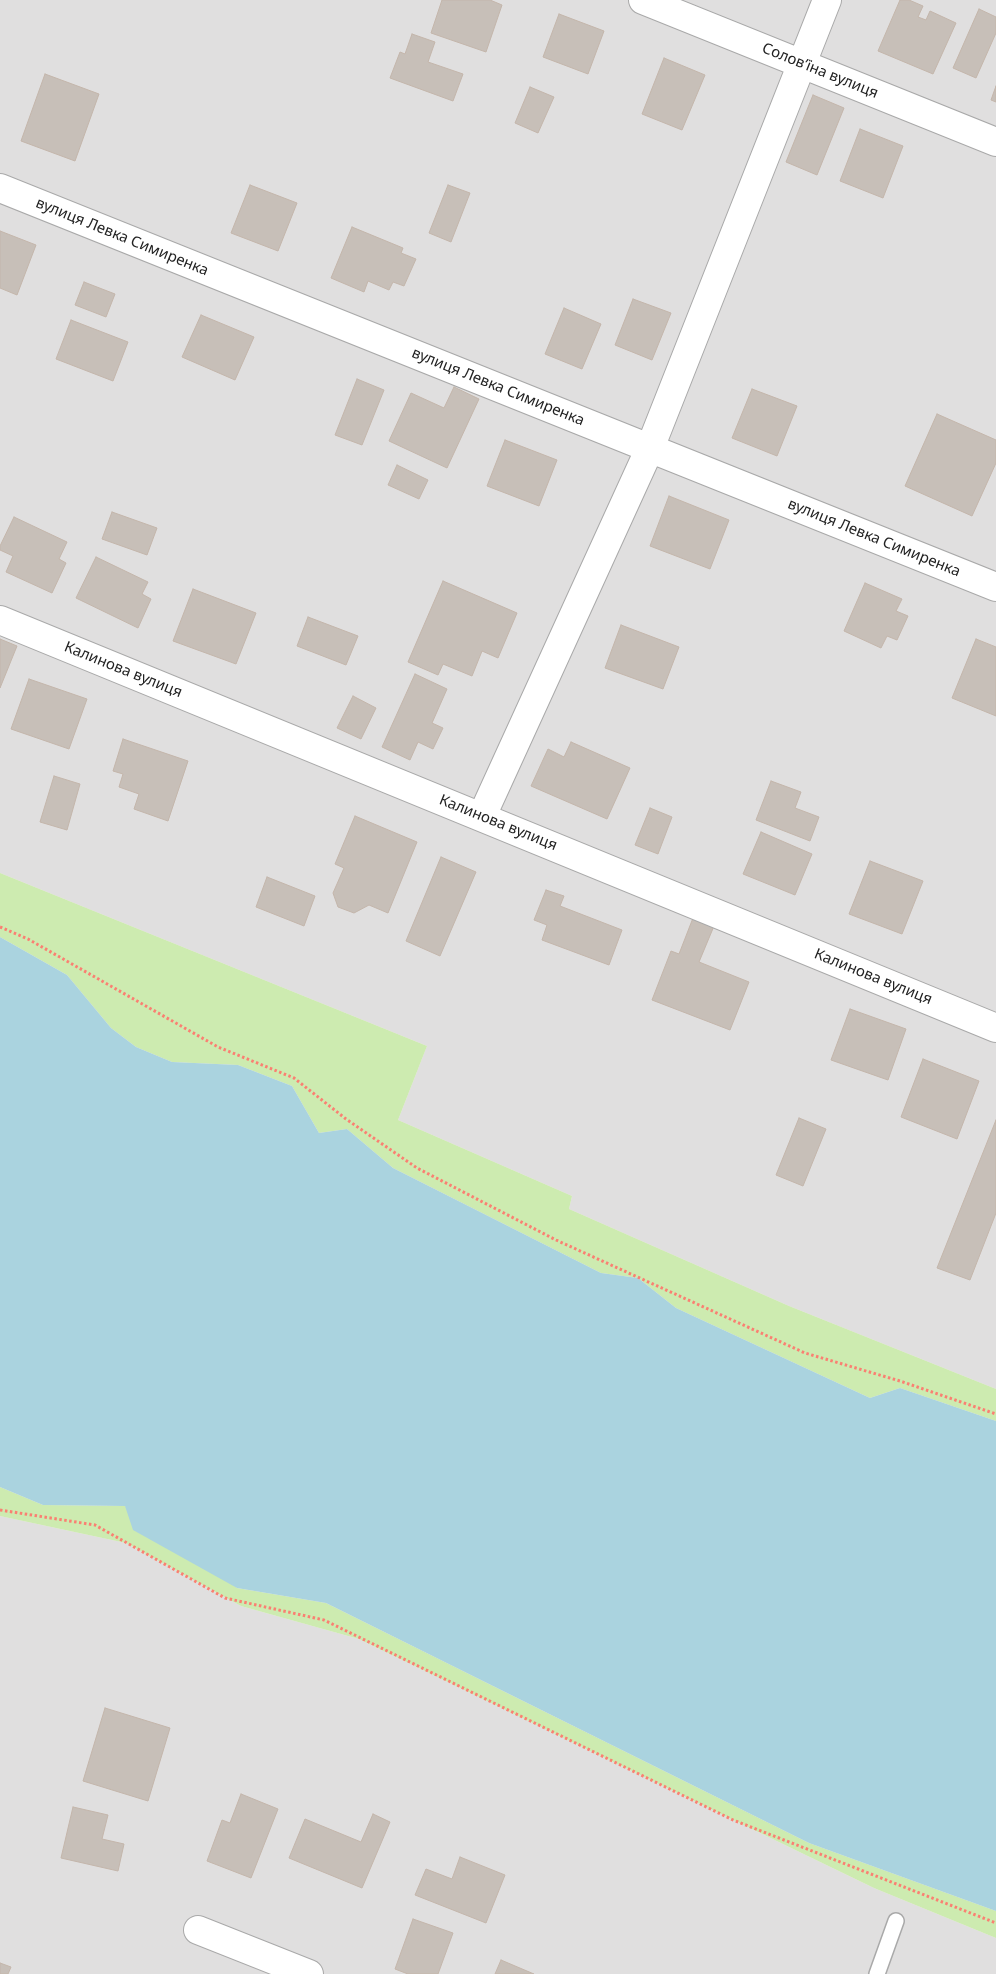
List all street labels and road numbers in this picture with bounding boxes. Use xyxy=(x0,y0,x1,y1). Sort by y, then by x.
street label: Соловʼїна вулиця xyxy=(759,39,881,103)
street label: вулиця Левка Симиренка xyxy=(33,194,211,280)
street label: вулиця Левка Симиренка xyxy=(409,344,587,430)
street label: вулиця Левка Симиренка xyxy=(785,495,963,581)
street label: Калинова вулиця xyxy=(61,638,185,702)
street label: Калинова вулиця xyxy=(436,791,560,855)
street label: Калинова вулиця xyxy=(811,945,935,1009)

